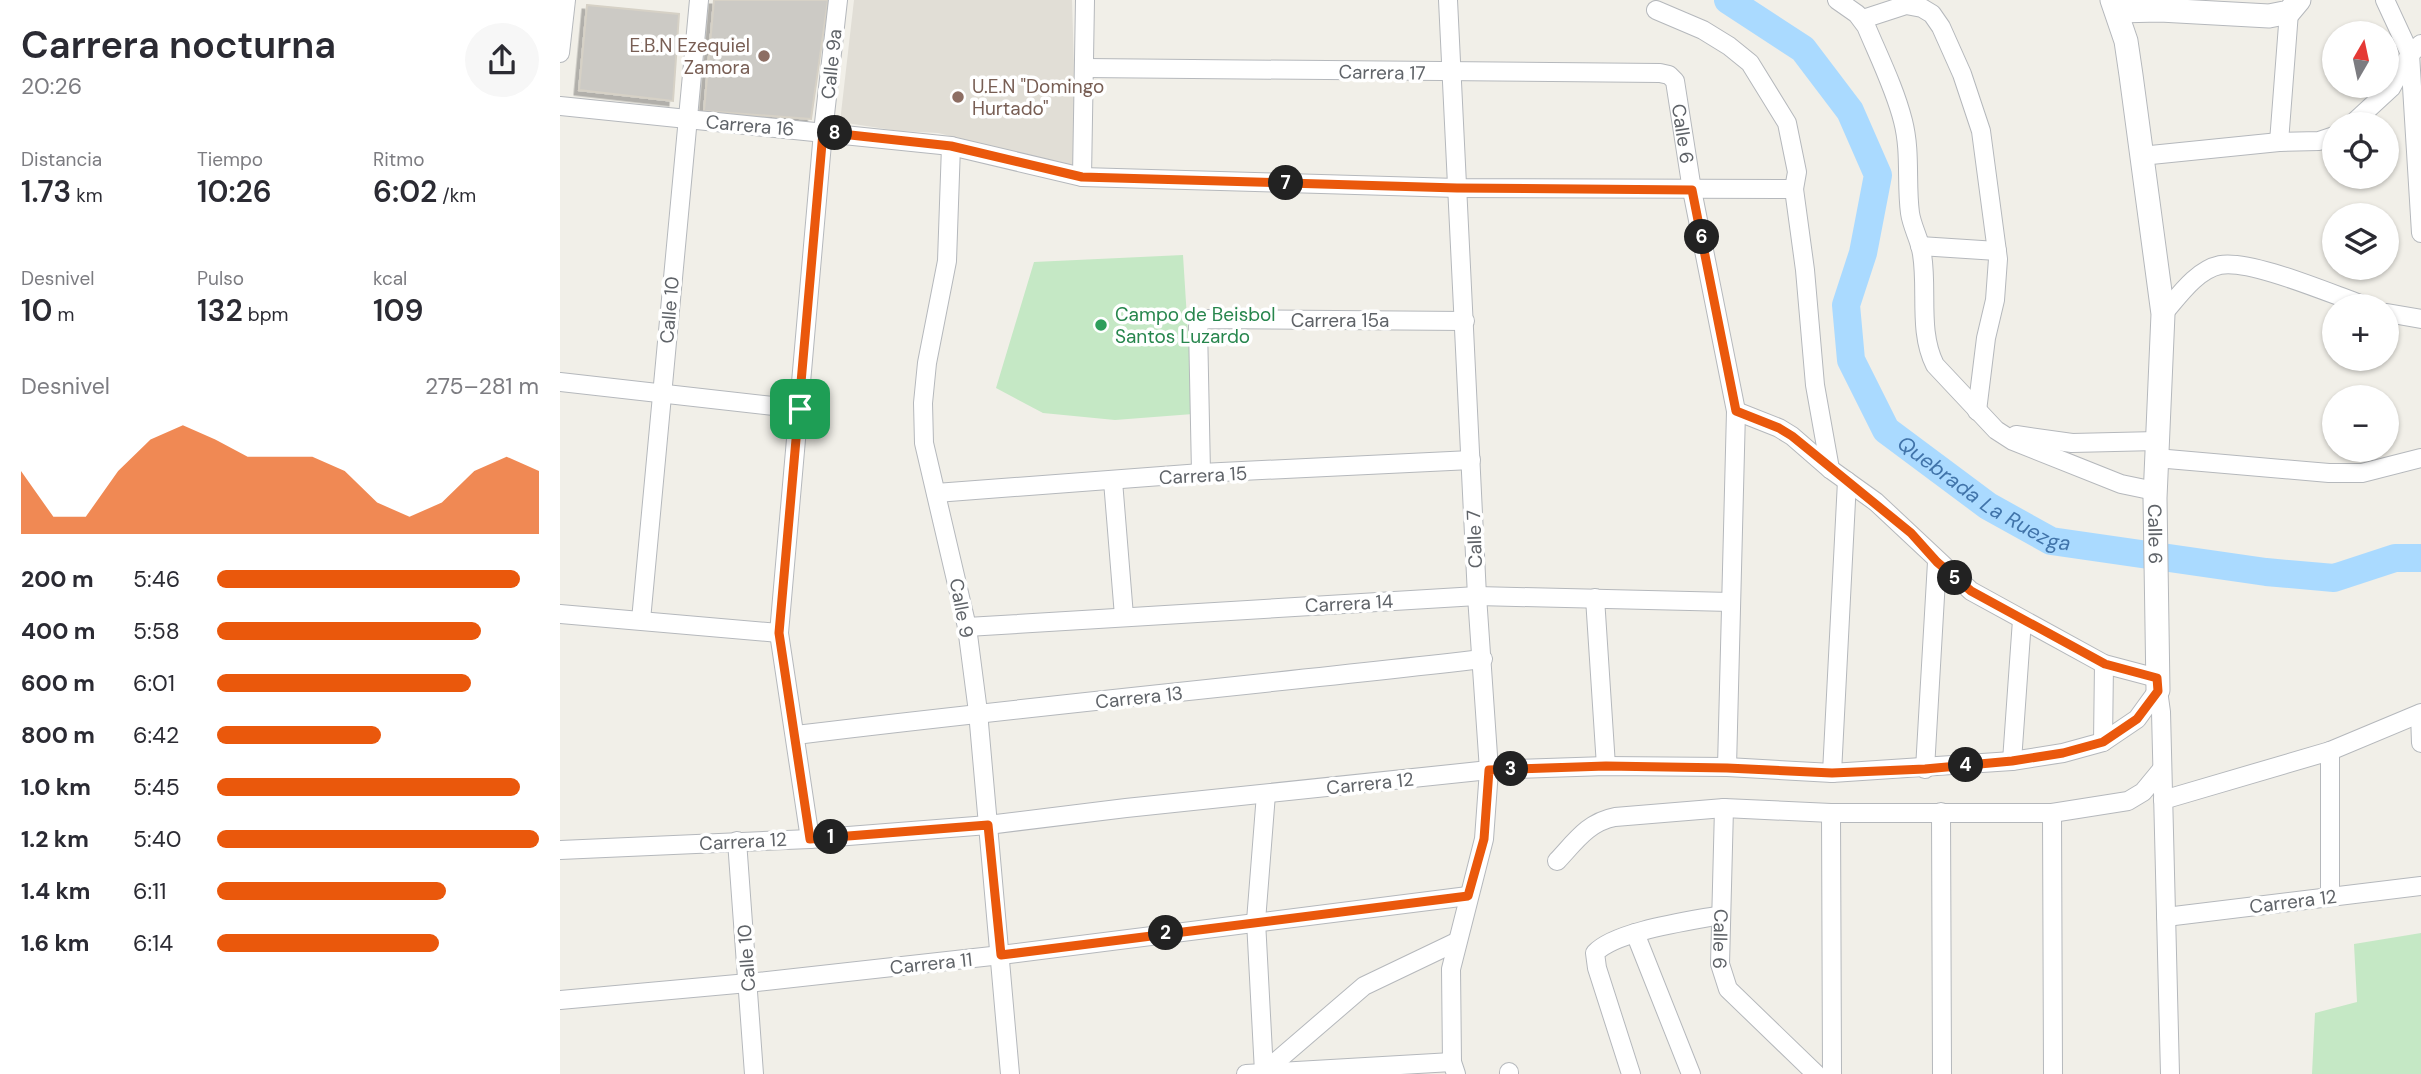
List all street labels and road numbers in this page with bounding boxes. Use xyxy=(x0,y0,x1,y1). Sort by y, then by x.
street label: Calle 9a xyxy=(815,28,848,100)
street label: Carrera 17 xyxy=(1338,59,1426,86)
street label: Calle 6 xyxy=(1666,102,1700,165)
street label: Carrera 16 xyxy=(705,109,795,142)
street label: Calle 10 xyxy=(654,275,685,345)
street label: Carrera 15a xyxy=(1291,308,1389,333)
street label: Carrera 15 xyxy=(1158,461,1248,490)
street label: Calle 6 xyxy=(2142,504,2168,564)
street label: Calle 7 xyxy=(1461,509,1488,569)
street label: Calle 9 xyxy=(943,576,980,640)
street label: Carrera 14 xyxy=(1304,589,1394,618)
street label: Carrera 13 xyxy=(1094,680,1184,715)
street label: Carrera 12 xyxy=(1325,766,1415,801)
street label: Carrera 12 xyxy=(699,827,788,856)
street label: Carrera 12 xyxy=(2248,884,2338,919)
street label: Calle 6 xyxy=(1707,909,1733,969)
street label: Calle 10 xyxy=(732,924,761,992)
street label: Carrera 11 xyxy=(889,947,973,980)

